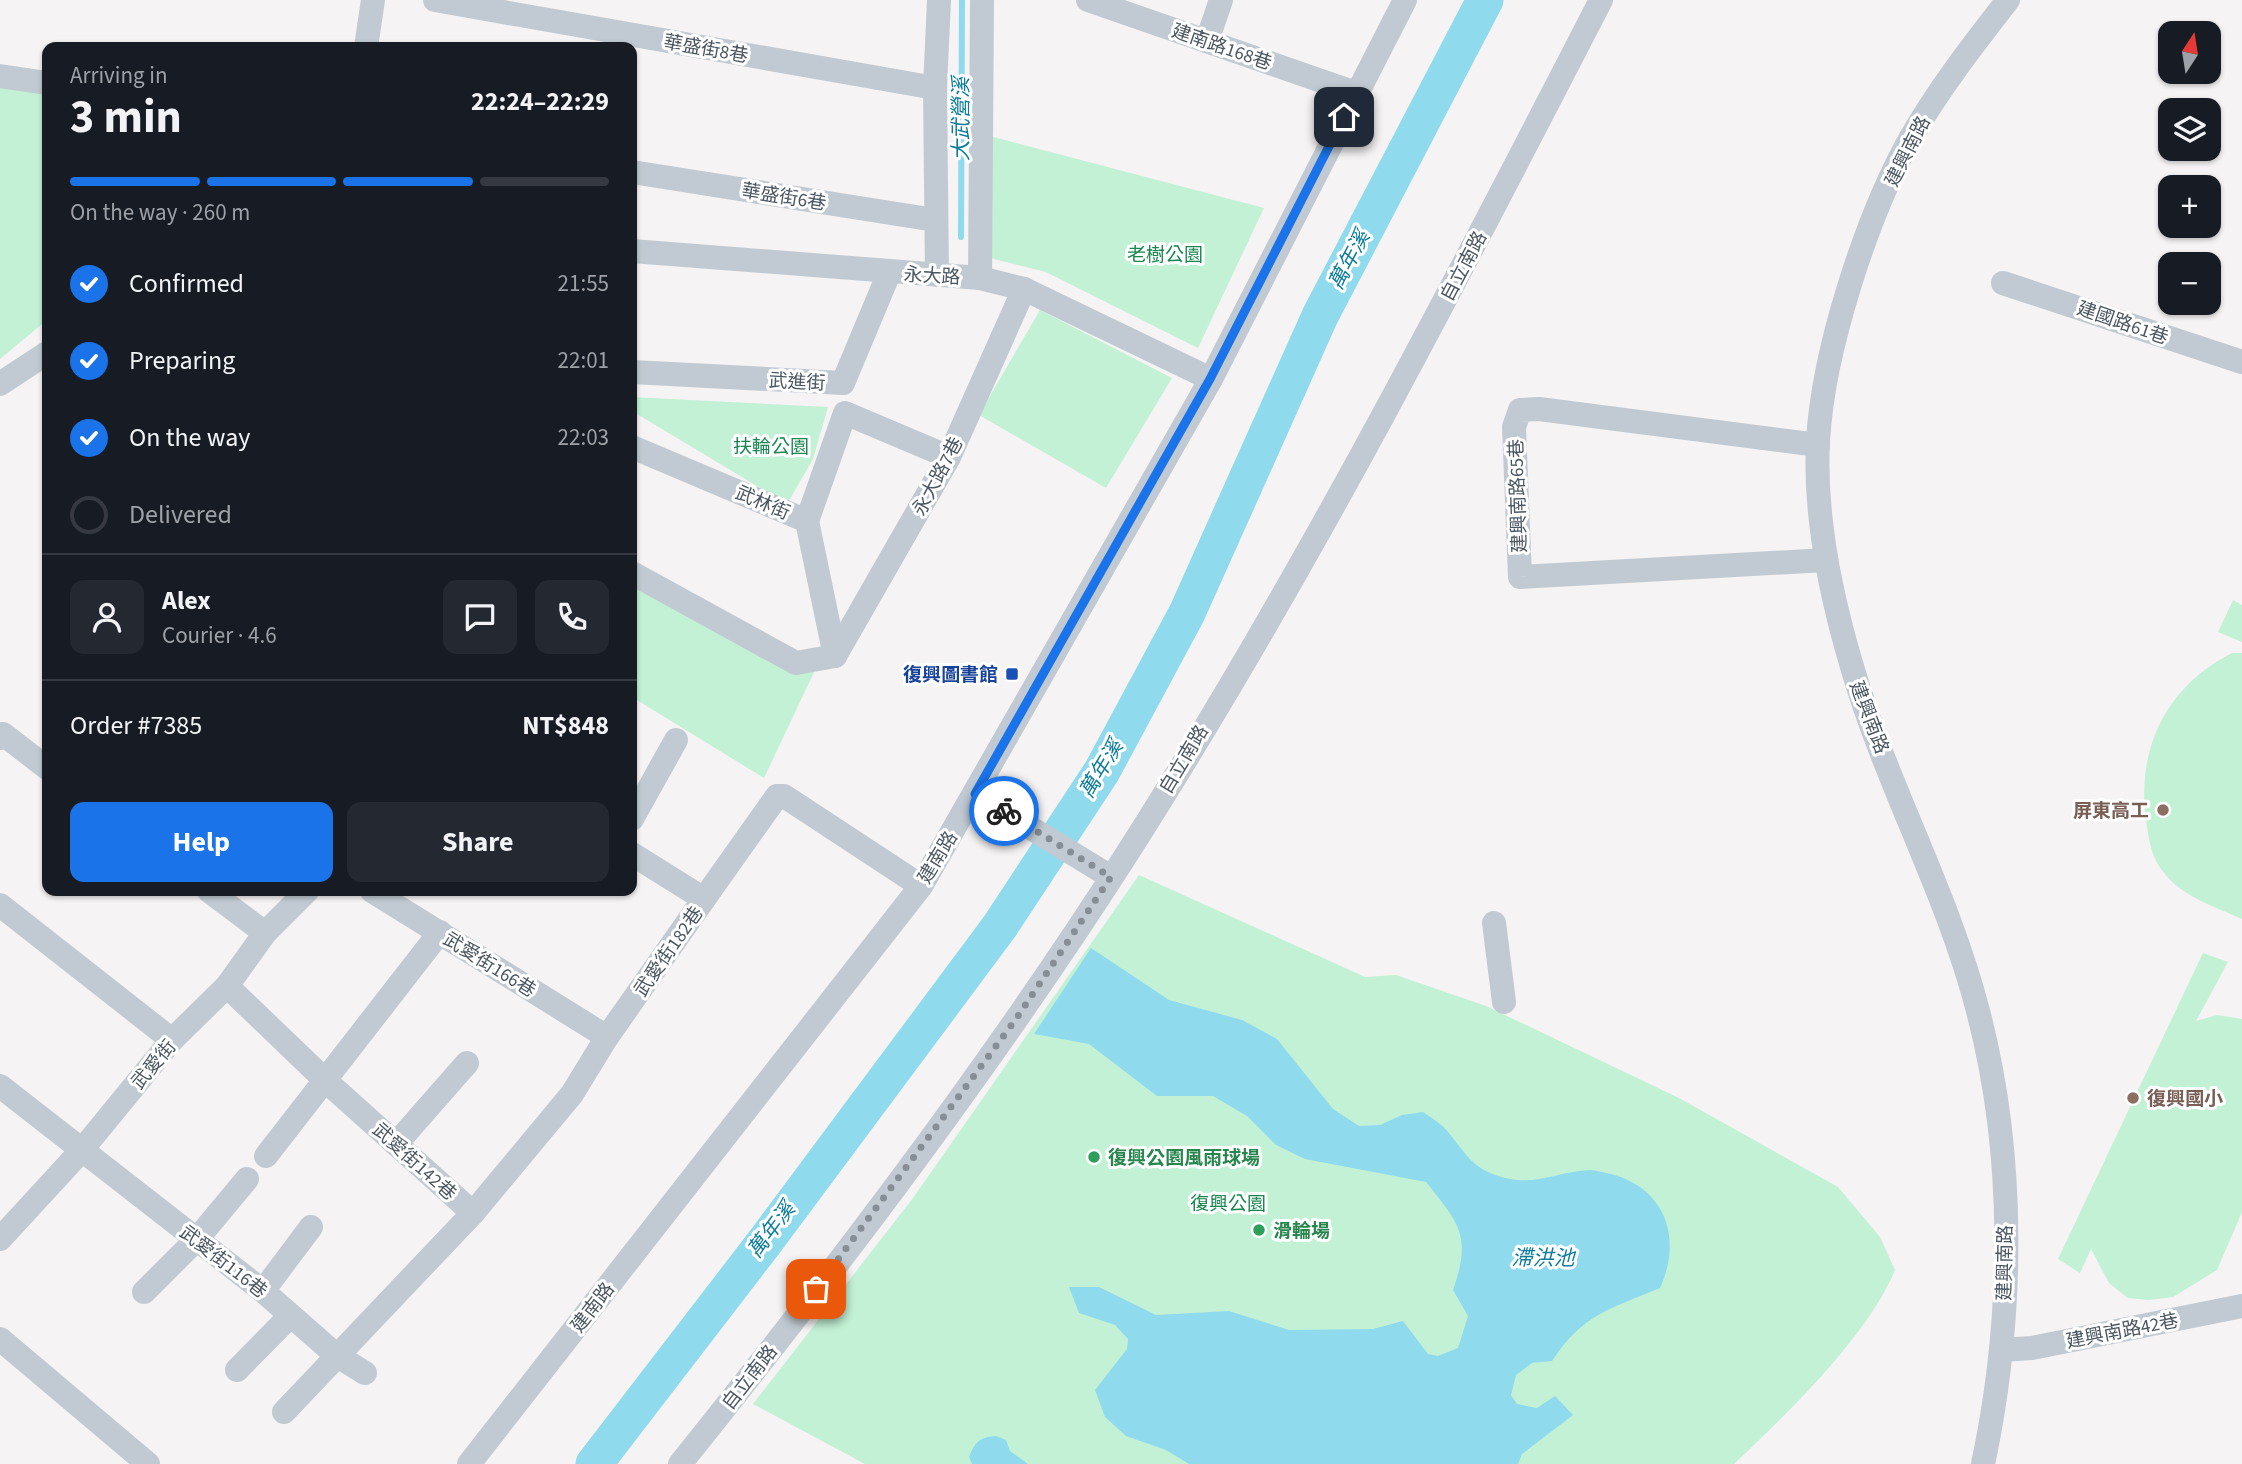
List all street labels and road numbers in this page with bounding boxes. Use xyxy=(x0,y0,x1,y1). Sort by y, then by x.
street label: 建南路168巷 xyxy=(1168,18,1275,77)
street label: 華盛街8巷 xyxy=(661,29,750,70)
street label: 建興南路 xyxy=(1879,112,1938,192)
street label: 華盛街6巷 xyxy=(739,177,828,217)
street label: 自立南路 xyxy=(1435,227,1494,307)
street label: 永大路 xyxy=(903,262,961,291)
street label: 建國路61巷 xyxy=(2073,295,2172,352)
street label: 武進街 xyxy=(768,368,826,397)
street label: 永大路7巷 xyxy=(906,433,970,521)
street label: 建興南路65巷 xyxy=(1503,439,1534,553)
street label: 武林街 xyxy=(731,480,794,527)
street label: 建興南路 xyxy=(1842,677,1895,758)
street label: 自立南路 xyxy=(1153,720,1215,799)
street label: 建南路 xyxy=(912,826,965,889)
street label: 武愛街182巷 xyxy=(628,901,710,1002)
street label: 武愛街166巷 xyxy=(438,926,541,1004)
street label: 武愛街 xyxy=(125,1034,183,1095)
street label: 武愛街142巷 xyxy=(366,1117,462,1207)
street label: 武愛街116巷 xyxy=(174,1219,272,1305)
street label: 建興南路 xyxy=(1991,1225,2020,1301)
street label: 建南路 xyxy=(565,1277,621,1339)
street label: 建興南路42巷 xyxy=(2064,1307,2181,1356)
street label: 自立南路 xyxy=(716,1340,784,1416)

